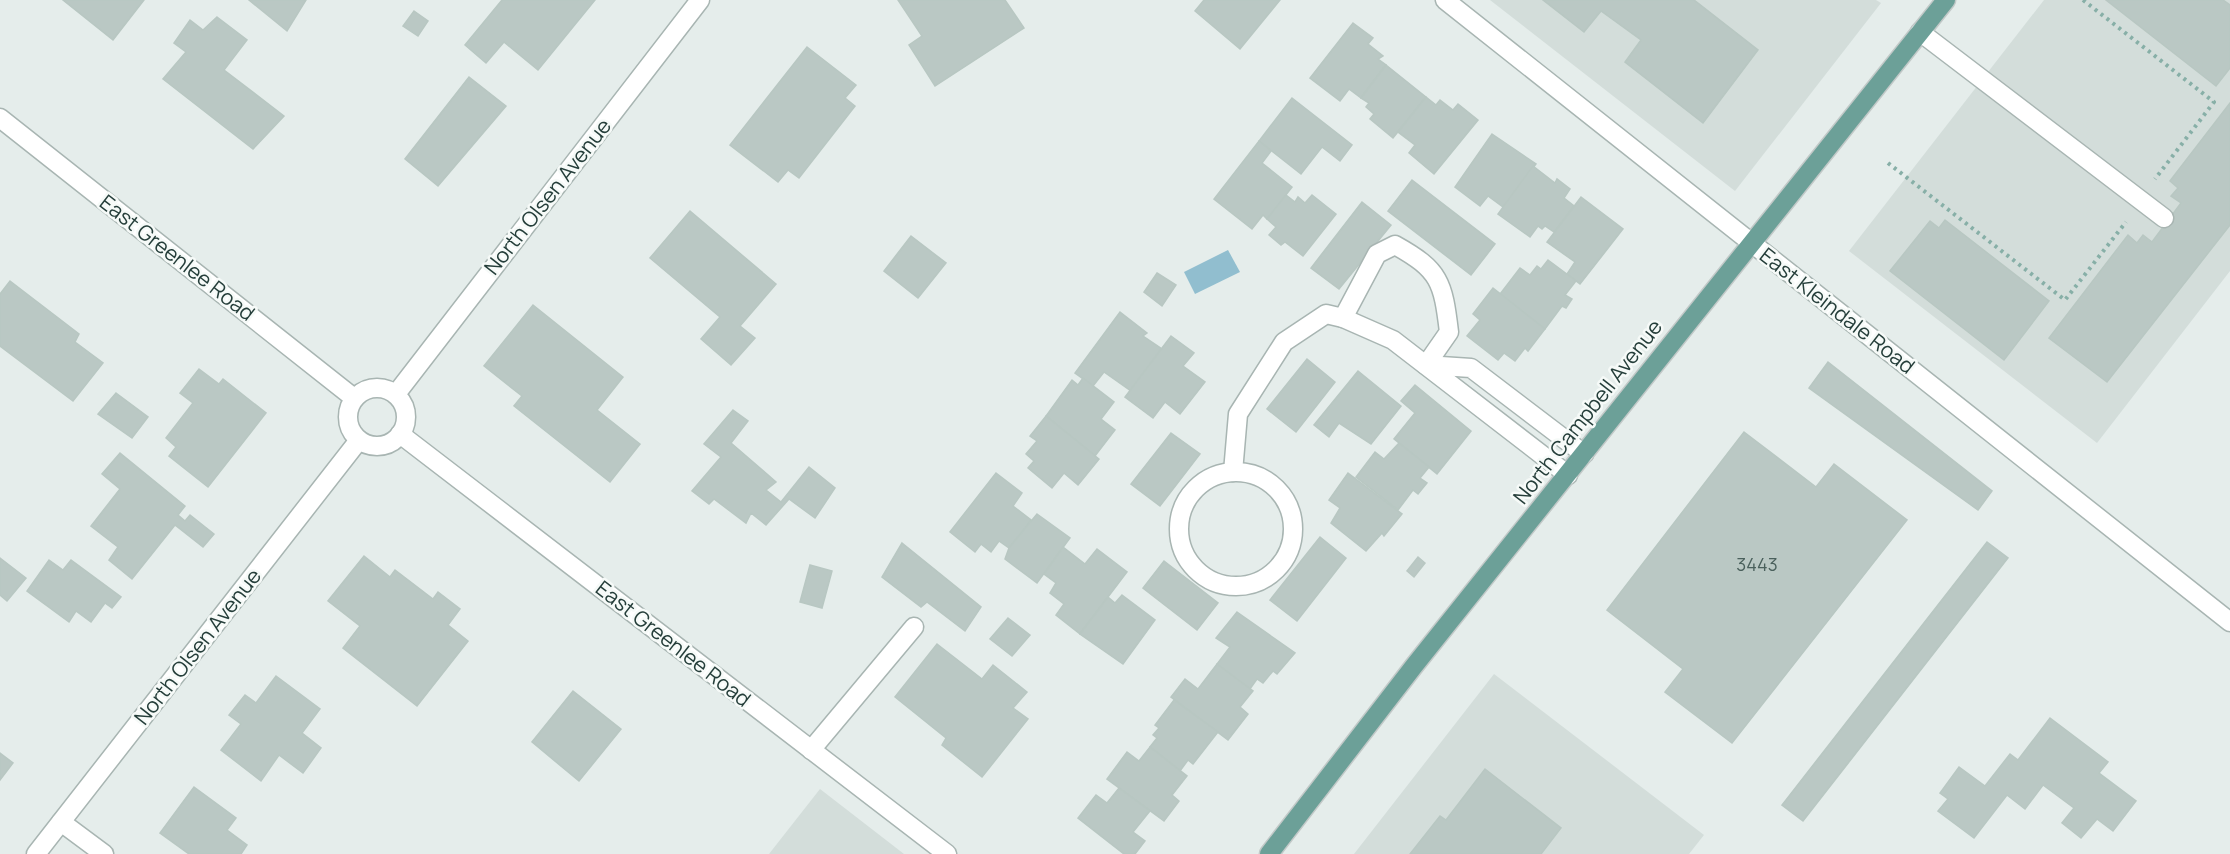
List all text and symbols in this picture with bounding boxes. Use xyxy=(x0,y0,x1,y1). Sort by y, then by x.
street label: North Olsen Avenue xyxy=(477,112,617,280)
street label: East Greenlee Road xyxy=(94,188,261,327)
street label: East Kleindale Road xyxy=(1754,241,1921,380)
street label: North Campbell Avenue xyxy=(1506,313,1668,509)
house number: 3443 xyxy=(1736,552,1778,576)
street label: North Olsen Avenue xyxy=(127,562,267,730)
street label: East Greenlee Road xyxy=(590,574,757,713)

